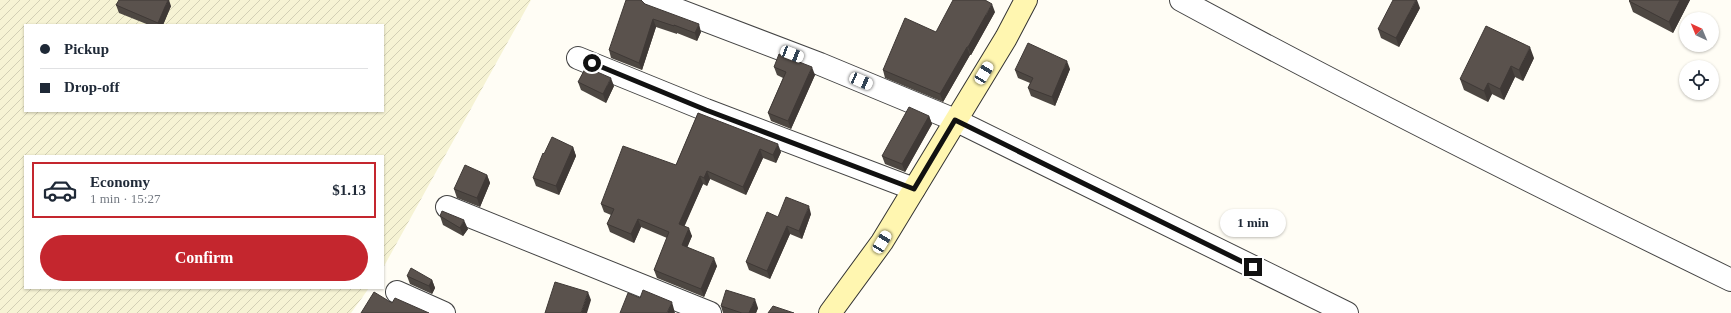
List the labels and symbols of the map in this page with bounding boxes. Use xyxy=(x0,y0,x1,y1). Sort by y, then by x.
north arrow xyxy=(1679,12,1719,52)
car xyxy=(779,44,805,64)
route start xyxy=(583,54,601,72)
car xyxy=(973,60,995,86)
car xyxy=(848,71,874,91)
callout: 1 min xyxy=(1220,209,1286,237)
car xyxy=(871,229,893,255)
route end xyxy=(1244,258,1262,276)

